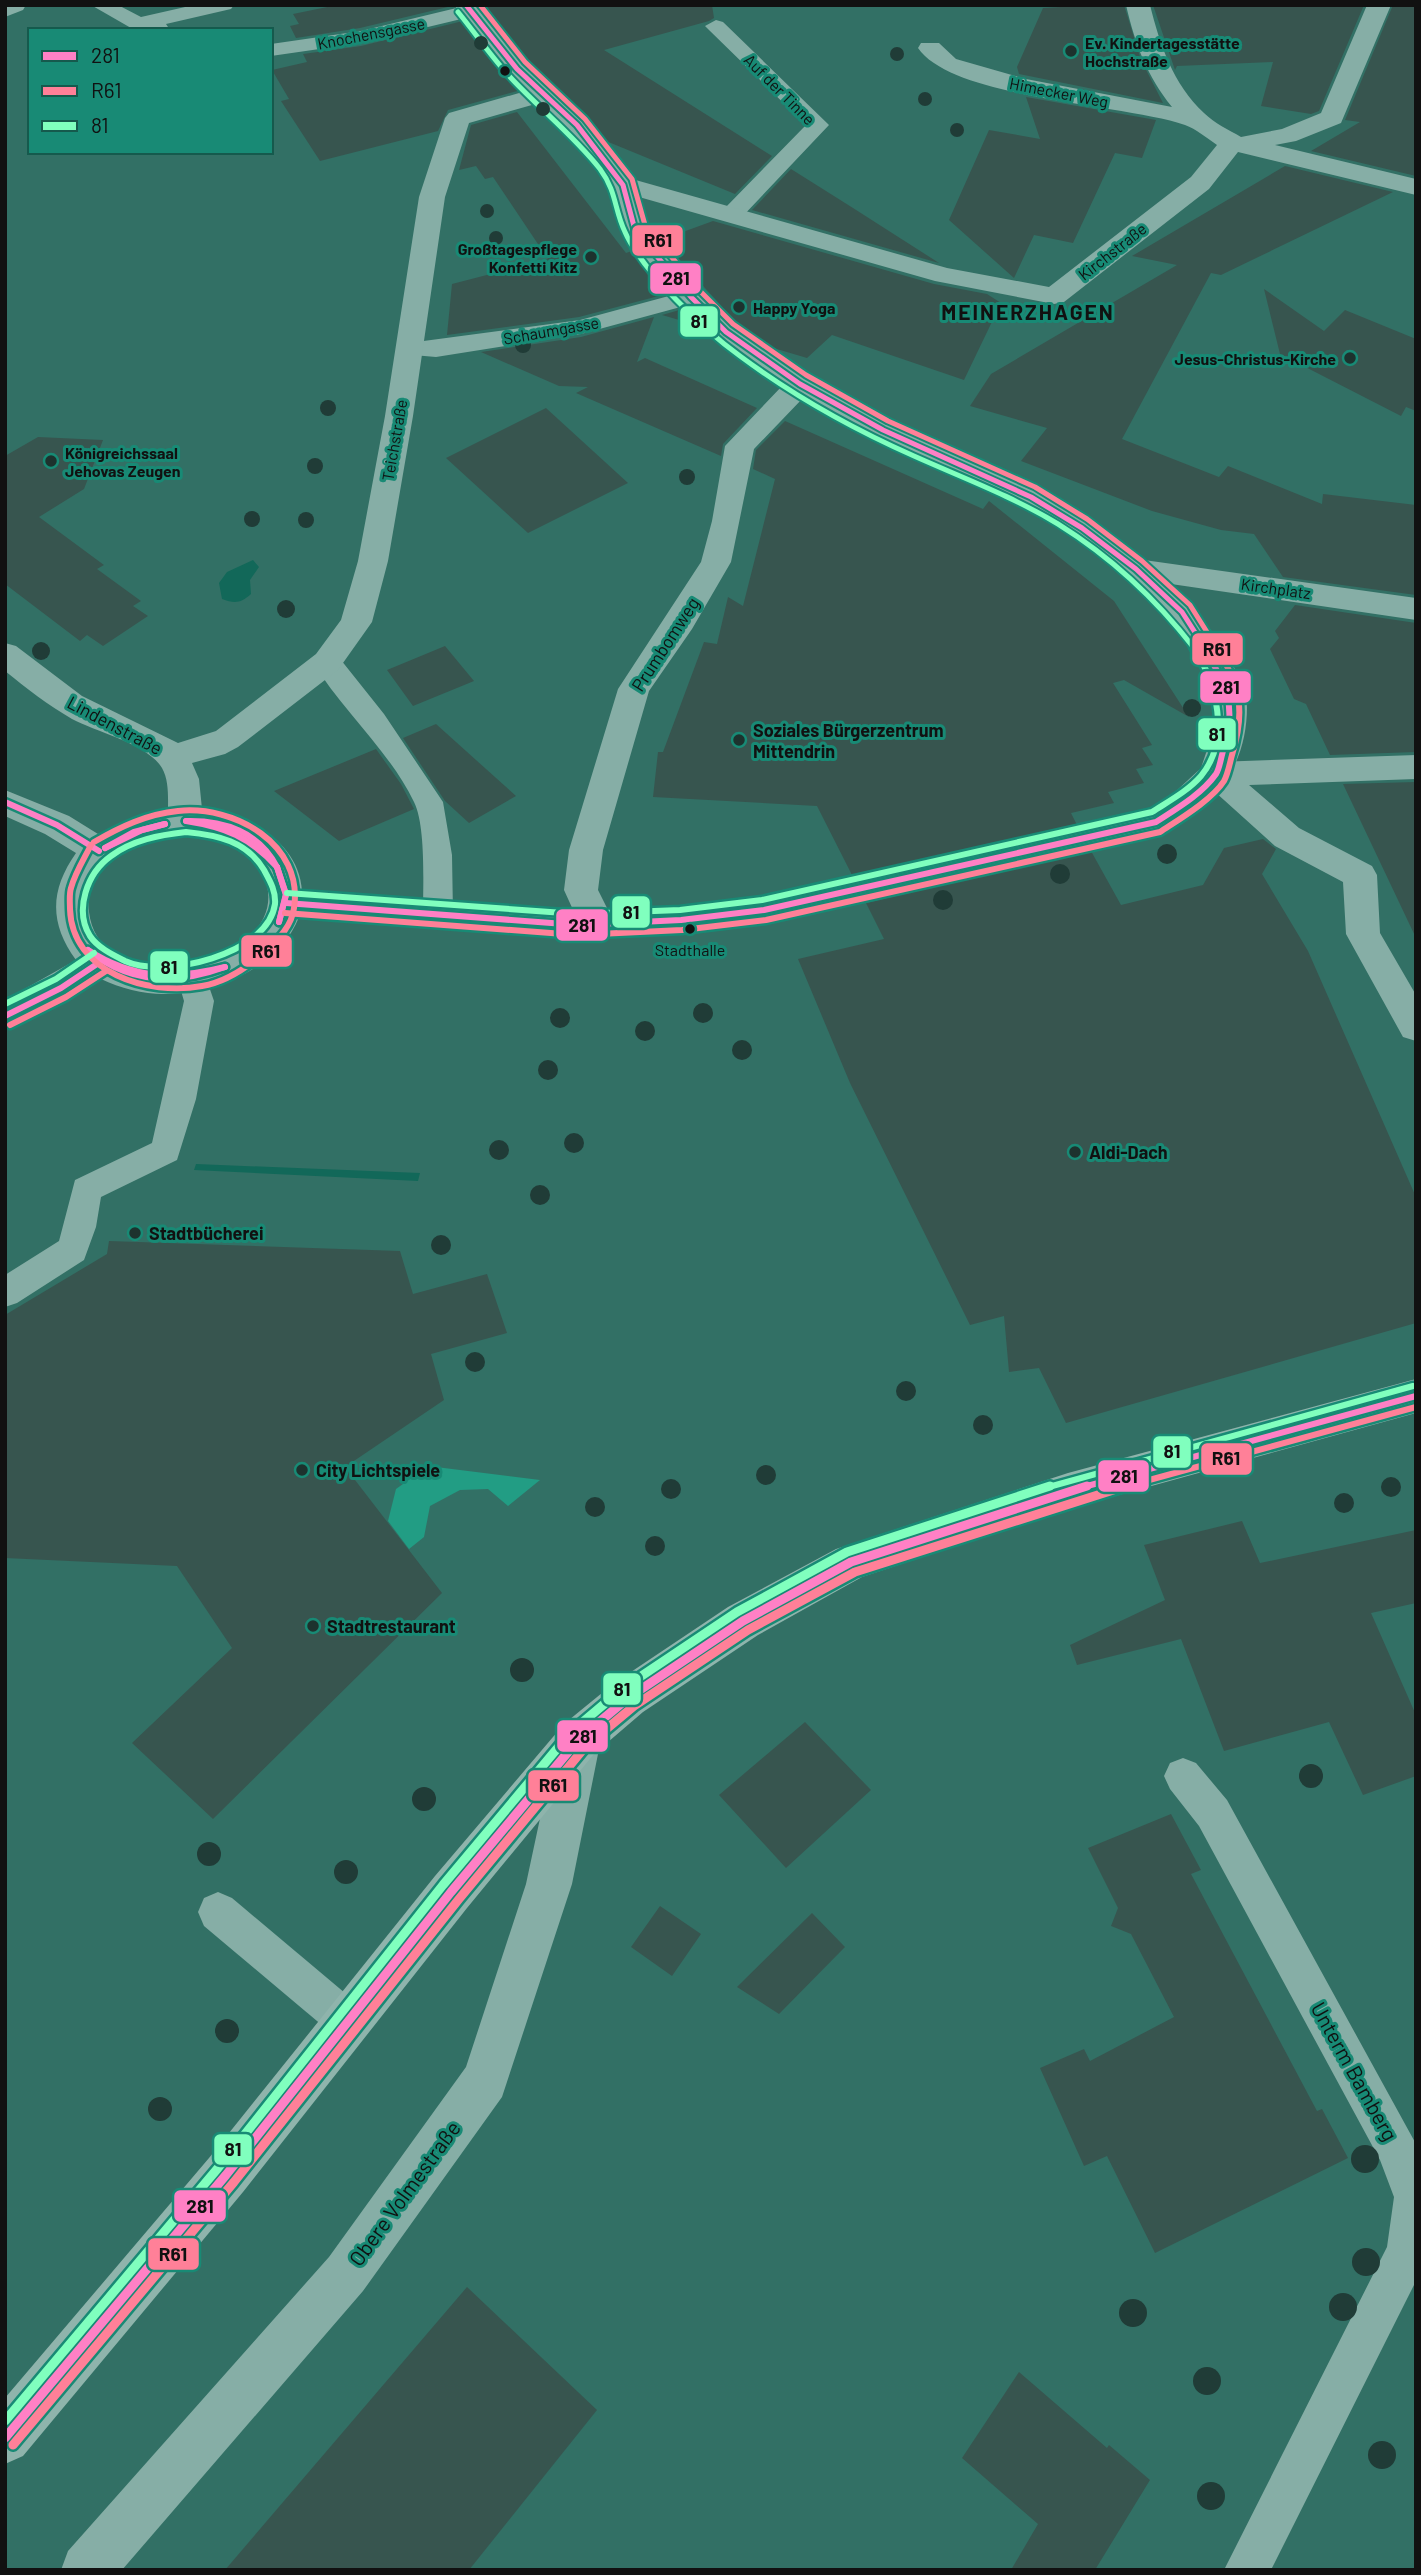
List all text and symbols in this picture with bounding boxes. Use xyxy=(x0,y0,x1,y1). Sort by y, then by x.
street label: Knochensgasse xyxy=(316,13,426,53)
legend xyxy=(28,28,273,154)
place label: Ev. Kindertagesstätte Hochstraße xyxy=(1085,33,1240,70)
text: 281 xyxy=(91,42,120,67)
marker: Ev. Kindertagesstätte Hochstraße xyxy=(1063,43,1079,59)
street label: Auf der Tinne xyxy=(741,50,819,128)
unlabelled marker xyxy=(498,64,512,78)
street label: Himecker Weg xyxy=(1008,73,1110,111)
text: R61 xyxy=(91,77,122,102)
text: 81 xyxy=(91,112,109,137)
street label: Kirchstraße xyxy=(1074,218,1150,284)
line badge: R61 xyxy=(631,224,684,257)
text: R61 xyxy=(644,228,672,251)
place label: Großtagespflege Konfetti Kitz xyxy=(458,239,577,276)
marker: Großtagespflege Konfetti Kitz xyxy=(583,249,599,265)
line badge: 281 xyxy=(649,262,702,295)
text: 281 xyxy=(662,266,690,289)
place label: Happy Yoga xyxy=(753,298,835,317)
marker: Happy Yoga xyxy=(731,299,747,315)
district label: MEINERZHAGEN xyxy=(941,299,1115,324)
line badge: 81 xyxy=(679,305,719,338)
text: 81 xyxy=(691,309,707,332)
street label: Schaumgasse xyxy=(502,312,600,348)
place label: Jesus-Christus-Kirche xyxy=(1175,349,1336,368)
marker: Jesus-Christus-Kirche xyxy=(1342,350,1358,366)
street label: Teichstraße xyxy=(377,398,411,482)
place label: Königreichssaal Jehovas Zeugen xyxy=(65,443,181,480)
marker: Königreichssaal Jehovas Zeugen xyxy=(43,453,59,469)
street label: Kirchplatz xyxy=(1240,574,1312,602)
street label: Prumbomweg xyxy=(626,593,704,695)
line badge: R61 xyxy=(1191,632,1244,666)
text: R61 xyxy=(1203,637,1231,660)
line badge: 281 xyxy=(1199,670,1252,704)
text: 281 xyxy=(1212,675,1240,698)
street label: Lindenstraße xyxy=(64,691,166,759)
line badge: 81 xyxy=(1197,717,1237,751)
place label: Soziales Bürgerzentrum Mittendrin xyxy=(753,719,944,762)
text: 81 xyxy=(1209,722,1225,745)
marker: Soziales Bürgerzentrum Mittendrin xyxy=(731,732,747,748)
line badge: 81 xyxy=(611,895,651,929)
text: 81 xyxy=(623,900,639,923)
line badge: 281 xyxy=(555,908,609,942)
text: 281 xyxy=(568,913,596,936)
marker: Stadthalle xyxy=(683,922,697,936)
line badge: R61 xyxy=(240,934,293,968)
text: R61 xyxy=(252,939,280,962)
place label: Stadthalle xyxy=(655,940,725,959)
line badge: 81 xyxy=(149,950,189,984)
text: 81 xyxy=(161,955,177,978)
place label: Aldi-Dach xyxy=(1089,1141,1168,1163)
marker: Aldi-Dach xyxy=(1067,1144,1083,1160)
place label: Stadtbücherei xyxy=(149,1222,263,1244)
marker: Stadtbücherei xyxy=(127,1225,143,1241)
line badge: 81 xyxy=(1152,1435,1192,1469)
text: 81 xyxy=(1164,1439,1180,1462)
line badge: R61 xyxy=(1200,1442,1253,1476)
text: R61 xyxy=(1212,1446,1240,1469)
place label: City Lichtspiele xyxy=(316,1459,440,1481)
line badge: 281 xyxy=(1097,1459,1150,1493)
marker: City Lichtspiele xyxy=(294,1462,310,1478)
text: 281 xyxy=(1110,1464,1138,1487)
place label: Stadtrestaurant xyxy=(327,1615,456,1637)
marker: Stadtrestaurant xyxy=(305,1618,321,1634)
line badge: 81 xyxy=(602,1672,642,1706)
text: 81 xyxy=(614,1677,630,1700)
line badge: 281 xyxy=(556,1719,609,1753)
text: 281 xyxy=(569,1724,597,1747)
line badge: R61 xyxy=(527,1769,580,1802)
text: R61 xyxy=(539,1773,567,1796)
street label: Unterm Bamberg xyxy=(1307,1997,1403,2145)
street label: Obere Volmestraße xyxy=(343,2116,465,2270)
line badge: 81 xyxy=(213,2133,253,2166)
text: 81 xyxy=(225,2137,241,2160)
line badge: 281 xyxy=(173,2189,227,2223)
text: 281 xyxy=(186,2194,214,2217)
line badge: R61 xyxy=(147,2237,200,2271)
text: R61 xyxy=(159,2242,187,2265)

